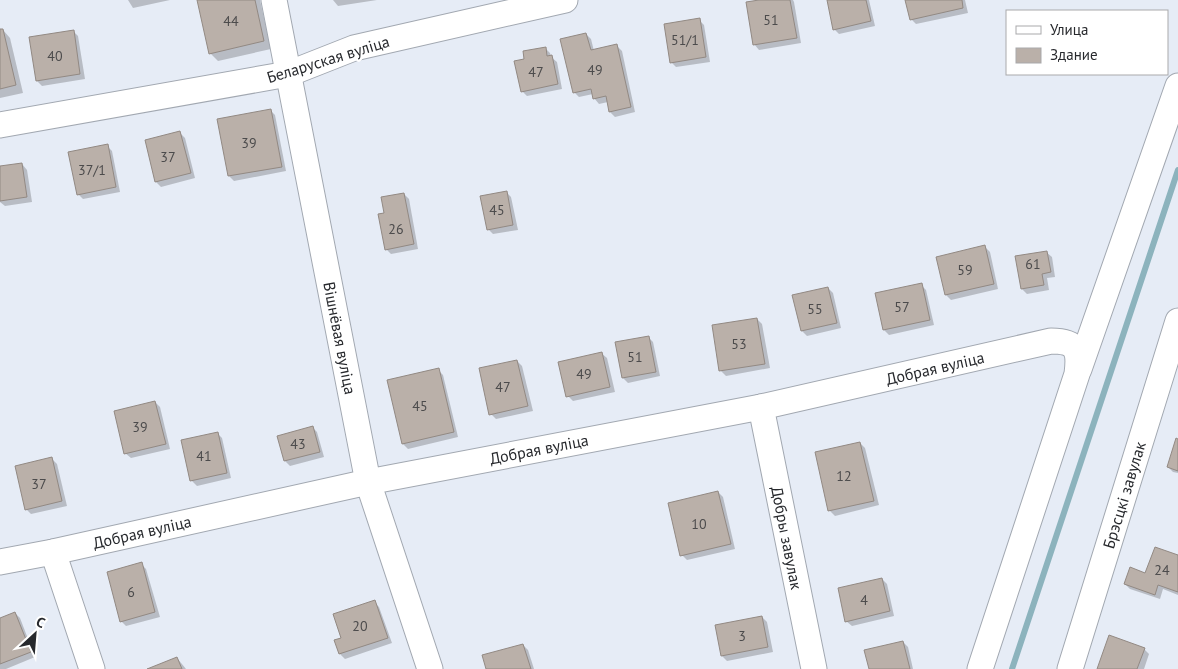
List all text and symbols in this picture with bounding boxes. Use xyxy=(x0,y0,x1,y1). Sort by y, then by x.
legend xyxy=(1006,10,1168,75)
house number: 51 xyxy=(763,11,779,29)
house number: 44 xyxy=(223,12,239,30)
text: Улица xyxy=(1050,20,1088,39)
street label: Беларуская вуліца xyxy=(264,31,392,87)
house number: 51/1 xyxy=(671,31,699,49)
text: Здание xyxy=(1050,45,1098,64)
house number: 40 xyxy=(47,47,63,65)
house number: 49 xyxy=(587,61,603,79)
house number: 47 xyxy=(528,63,544,81)
house number: 39 xyxy=(241,134,257,152)
house number: 37 xyxy=(160,148,176,166)
house number: 37/1 xyxy=(78,161,106,179)
house number: 45 xyxy=(489,201,505,219)
house number: 26 xyxy=(388,220,404,238)
house number: 61 xyxy=(1025,255,1041,273)
house number: 59 xyxy=(957,261,973,279)
street label: Вішнёвая вуліца xyxy=(319,280,361,396)
house number: 57 xyxy=(894,298,910,316)
house number: 55 xyxy=(807,300,823,318)
house number: 53 xyxy=(731,335,747,353)
street label: Добрая вуліца xyxy=(884,347,986,389)
house number: 51 xyxy=(627,348,643,366)
house number: 49 xyxy=(576,365,592,383)
house number: 47 xyxy=(495,378,511,396)
house number: 45 xyxy=(412,397,428,415)
house number: 39 xyxy=(132,418,148,436)
street label: Добрая вуліца xyxy=(488,430,590,468)
house number: 43 xyxy=(290,435,306,453)
street label: Брэсцкі завулак xyxy=(1098,439,1150,551)
house number: 41 xyxy=(196,447,212,465)
house number: 12 xyxy=(836,467,852,485)
house number: 37 xyxy=(31,475,47,493)
street label: Добры завулак xyxy=(767,485,807,592)
street label: Добрая вуліца xyxy=(91,511,193,553)
house number: 10 xyxy=(691,515,707,533)
house number: 24 xyxy=(1154,561,1170,579)
house number: 6 xyxy=(127,583,135,601)
house number: 4 xyxy=(860,591,868,609)
north arrow xyxy=(10,609,60,659)
text: С xyxy=(33,613,48,632)
house number: 20 xyxy=(352,617,368,635)
house number: 3 xyxy=(738,627,746,645)

